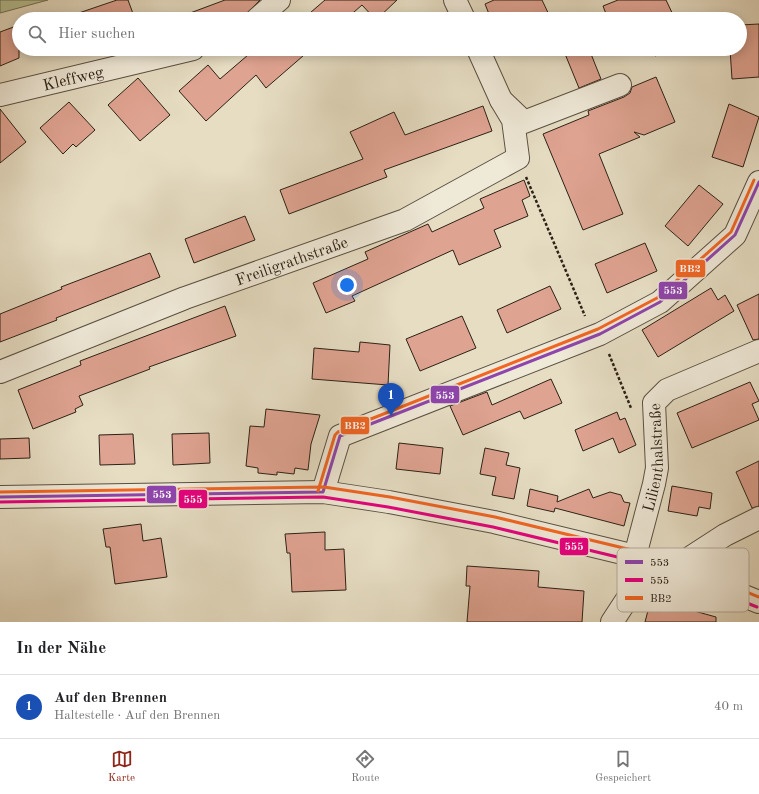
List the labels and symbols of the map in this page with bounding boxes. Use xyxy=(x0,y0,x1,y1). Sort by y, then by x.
street label: Kleffweg xyxy=(41,64,106,95)
street label: Freiligrathstraße xyxy=(234,235,350,289)
line badge: BB2 xyxy=(675,259,706,278)
text: BB2 xyxy=(679,264,701,275)
your location xyxy=(337,275,357,295)
line badge: 553 xyxy=(658,281,688,300)
text: 553 xyxy=(663,286,683,297)
pin: 1 xyxy=(378,383,404,416)
line badge: 553 xyxy=(430,385,460,404)
text: 553 xyxy=(435,391,455,402)
street label: Lilienthalstraße xyxy=(641,403,667,514)
line badge: BB2 xyxy=(340,416,370,435)
text: BB2 xyxy=(344,421,366,432)
line badge: 553 xyxy=(146,485,177,504)
line badge: 555 xyxy=(178,489,208,509)
text: 553 xyxy=(152,490,172,501)
text: 555 xyxy=(183,495,203,506)
line badge: 555 xyxy=(559,537,589,556)
text: 555 xyxy=(564,542,584,553)
legend xyxy=(617,548,749,612)
text: 553 xyxy=(650,558,669,569)
text: 555 xyxy=(650,576,669,587)
text: BB2 xyxy=(650,594,672,605)

